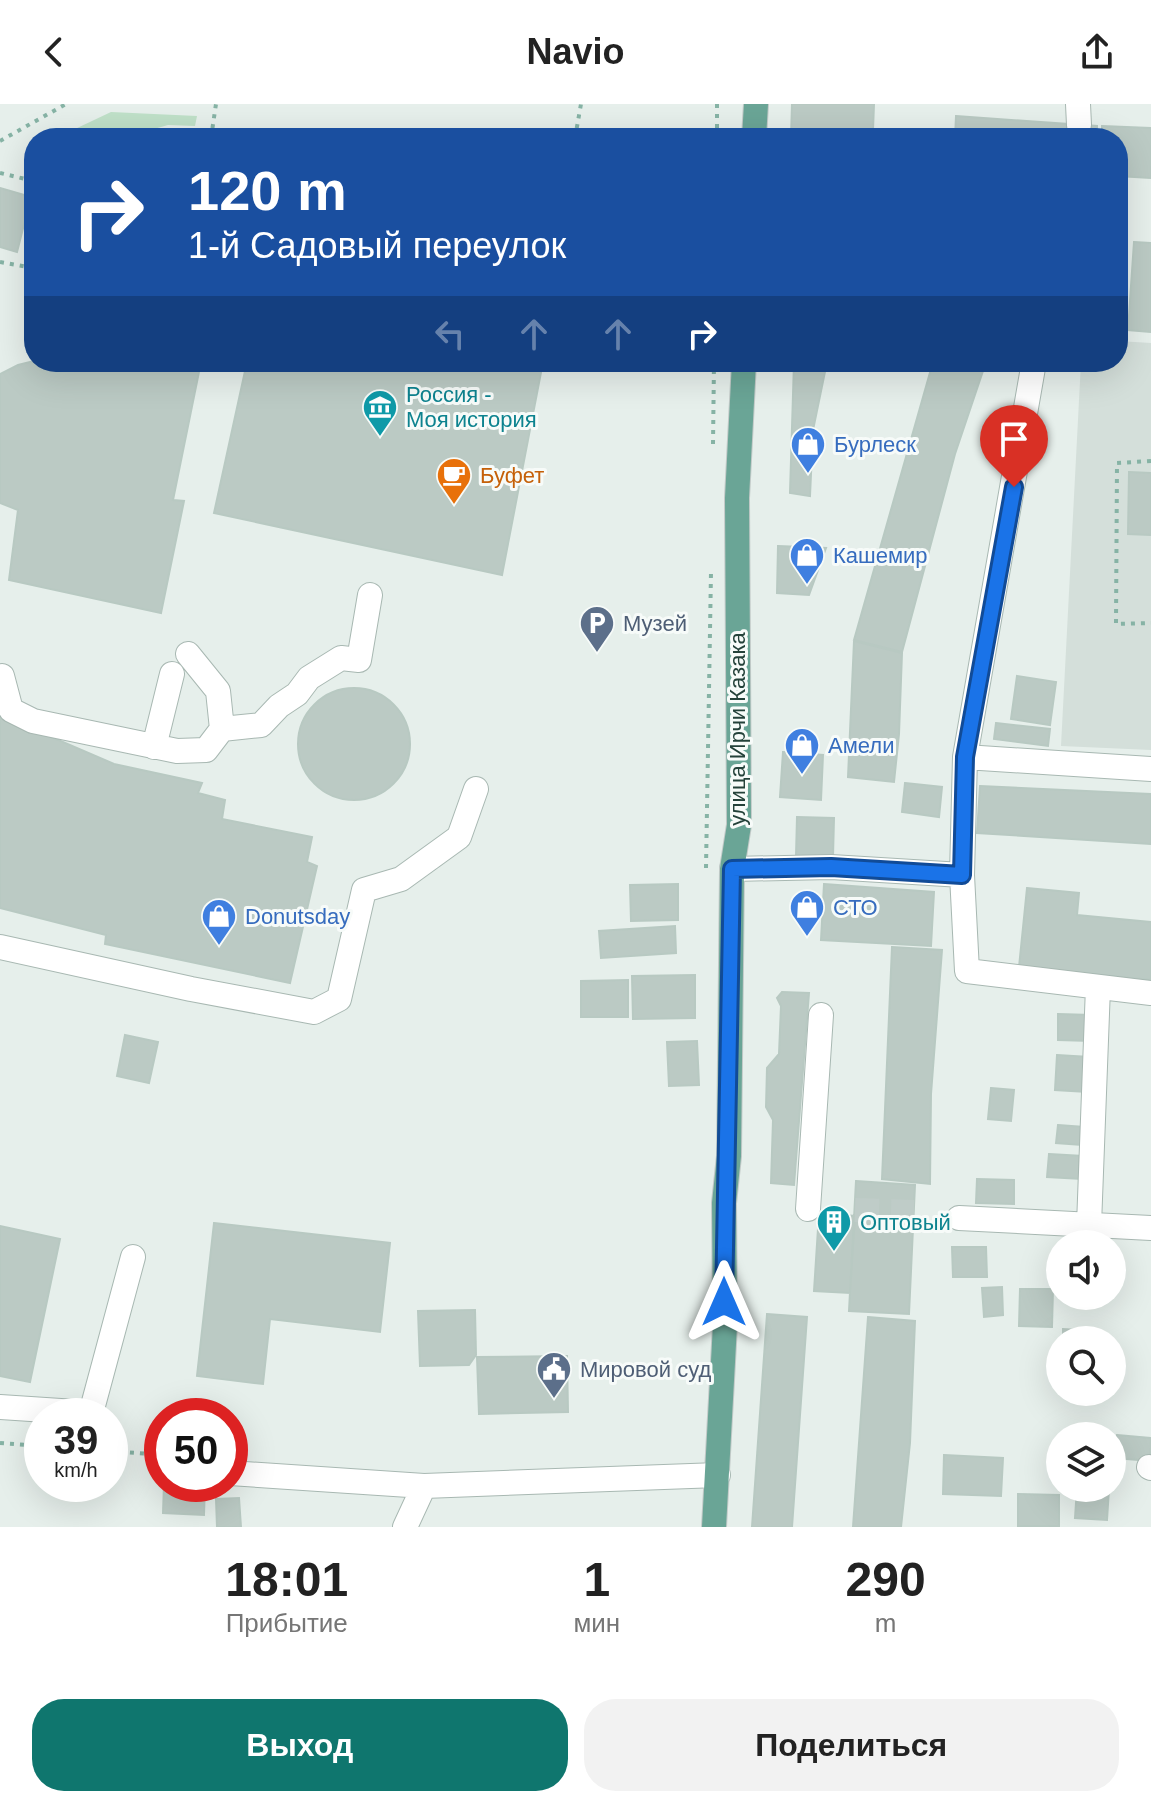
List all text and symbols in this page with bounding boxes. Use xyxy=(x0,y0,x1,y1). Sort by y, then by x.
icon: back xyxy=(32,30,76,74)
icon: share xyxy=(1075,30,1119,74)
text: Navio xyxy=(526,31,625,72)
text: 120 m xyxy=(188,159,347,222)
icon: right xyxy=(56,160,160,264)
text: 1-й Садовый переулок xyxy=(188,225,566,266)
icon: left xyxy=(428,312,472,356)
icon: ahead xyxy=(512,312,556,356)
icon: ahead xyxy=(596,312,640,356)
icon: right xyxy=(680,312,724,356)
place label: Россия - Моя история xyxy=(406,382,537,432)
museum icon: Россия - Моя история xyxy=(361,388,399,438)
pin xyxy=(980,405,1048,487)
icon: arrive xyxy=(992,417,1036,461)
shop icon: Бурлеск xyxy=(789,425,827,475)
place label: Бурлеск xyxy=(834,432,916,457)
cafe icon: Буфет xyxy=(435,456,473,506)
place label: Буфет xyxy=(480,463,544,488)
shop icon: Кашемир xyxy=(788,536,826,586)
place label: Кашемир xyxy=(833,543,928,568)
parking icon: Музей xyxy=(578,604,616,654)
place label: Музей xyxy=(623,611,687,636)
street label: улица Ирчи Казака xyxy=(725,631,750,826)
shop icon: Амели xyxy=(783,726,821,776)
place label: Амели xyxy=(828,733,894,758)
shop icon: СТО xyxy=(788,888,826,938)
place label: СТО xyxy=(833,895,878,920)
shop icon: Donutsday xyxy=(200,897,238,947)
place label: Donutsday xyxy=(245,904,350,929)
building icon: Оптовый xyxy=(815,1203,853,1253)
place label: Оптовый xyxy=(860,1210,951,1235)
map controls xyxy=(1046,1230,1126,1502)
button: sound xyxy=(1046,1230,1126,1310)
position arrow xyxy=(682,1260,766,1344)
button: search xyxy=(1046,1326,1126,1406)
public building icon: Мировой суд xyxy=(535,1350,573,1400)
place label: Мировой суд xyxy=(580,1357,711,1382)
speed limit sign: 50 xyxy=(144,1398,248,1502)
text: 39 xyxy=(54,1418,98,1462)
button: layers xyxy=(1046,1422,1126,1502)
text: km/h xyxy=(54,1459,98,1481)
text: 18:01 xyxy=(225,1553,348,1606)
text: 1 xyxy=(583,1553,610,1606)
text: 290 xyxy=(846,1553,926,1606)
text: Прибытие xyxy=(226,1608,348,1638)
text: мин xyxy=(573,1608,620,1638)
text: m xyxy=(875,1608,896,1638)
button: Выход xyxy=(32,1699,568,1791)
button: Поделиться xyxy=(584,1699,1119,1791)

